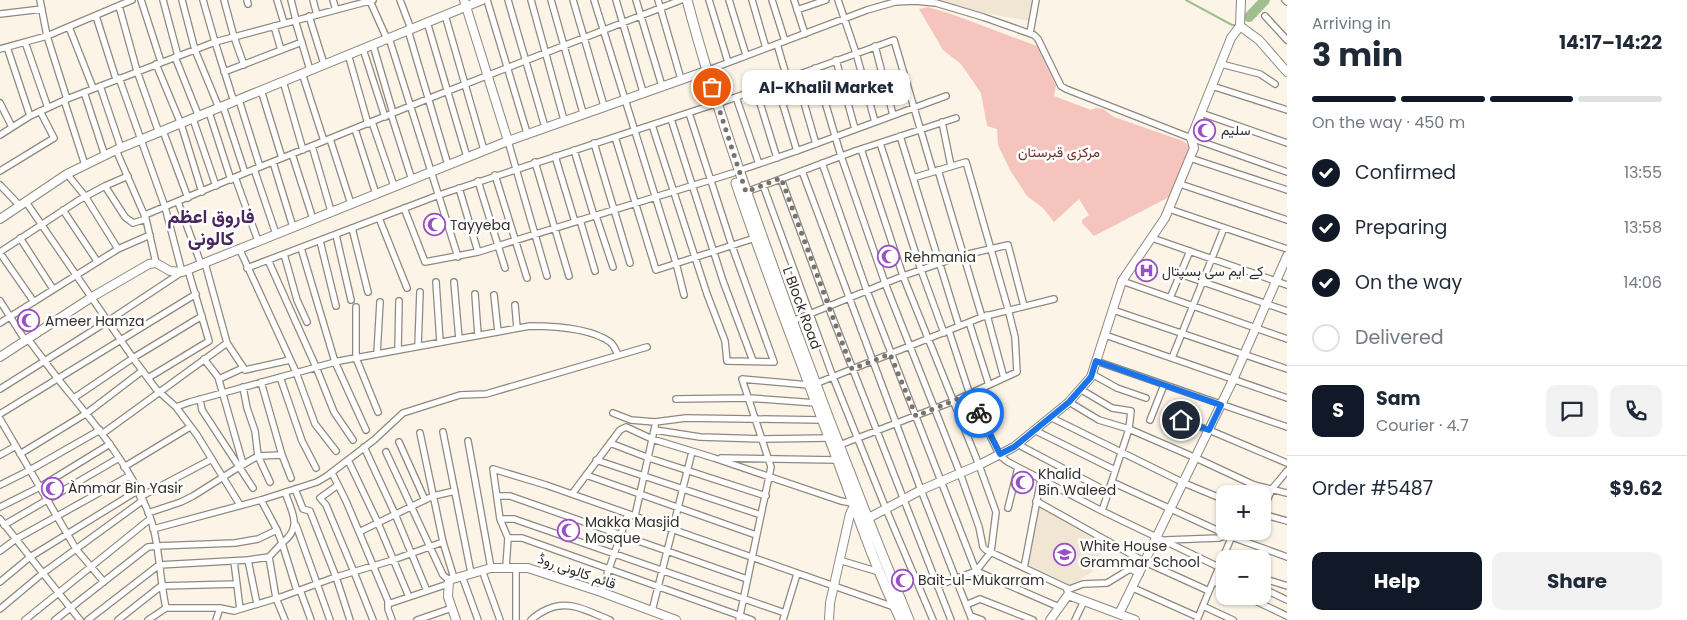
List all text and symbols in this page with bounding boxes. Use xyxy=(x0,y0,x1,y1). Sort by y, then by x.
text: Arriving in xyxy=(1312,12,1391,35)
text: 14:17–14:22 xyxy=(1559,29,1662,56)
text: 3 min xyxy=(1312,32,1403,77)
pin xyxy=(691,66,733,108)
callout: Al-Khalil Market xyxy=(742,70,910,104)
icon: bag xyxy=(698,73,726,101)
text: Al-Khalil Market xyxy=(759,76,893,99)
text: On the way · 450 m xyxy=(1312,111,1465,134)
mosque icon: سلیم xyxy=(1193,118,1217,142)
place label: سلیم xyxy=(1221,120,1250,140)
park label: مرکزی قبرستان xyxy=(1018,142,1100,162)
icon: check xyxy=(1312,159,1340,187)
text: Confirmed xyxy=(1355,159,1456,186)
text: 13:55 xyxy=(1624,161,1662,184)
district label: فاروق اعظم کالونی xyxy=(167,203,255,252)
mosque icon: Tayyeba xyxy=(422,213,446,237)
icon: check xyxy=(1312,214,1340,242)
text: Preparing xyxy=(1355,214,1447,241)
place label: Tayyeba xyxy=(450,215,510,235)
text: 13:58 xyxy=(1624,216,1662,239)
mosque icon: Rehmania xyxy=(876,245,900,269)
place label: Rehmania xyxy=(904,247,976,267)
hospital icon: کے ایم سی ہسپتال xyxy=(1134,259,1158,283)
place label: کے ایم سی ہسپتال xyxy=(1162,261,1264,281)
street label: L Block Road xyxy=(778,264,826,352)
icon: check xyxy=(1312,269,1340,297)
text: On the way xyxy=(1355,269,1462,296)
text: 14:06 xyxy=(1623,271,1662,294)
mosque icon: Ameer Hamza xyxy=(17,309,41,333)
place label: Ameer Hamza xyxy=(45,311,145,331)
text: Delivered xyxy=(1355,324,1444,351)
text: Sam xyxy=(1376,385,1421,412)
button: chat xyxy=(1546,385,1598,437)
button: phone xyxy=(1610,385,1662,437)
courier xyxy=(954,388,1004,438)
text: S xyxy=(1332,397,1344,424)
icon: bike xyxy=(965,399,993,427)
pin xyxy=(1160,399,1202,441)
icon: home xyxy=(1167,406,1195,434)
text: Courier · 4.7 xyxy=(1376,414,1469,437)
place label: Khalid Bin Waleed xyxy=(1038,464,1116,500)
mosque icon: Khalid Bin Waleed xyxy=(1010,470,1034,494)
text: Order #5487 xyxy=(1312,475,1433,502)
text: $9.62 xyxy=(1610,475,1662,502)
mosque icon: Àmmar Bin Yasir xyxy=(40,476,64,500)
place label: Àmmar Bin Yasir xyxy=(68,478,183,498)
map controls xyxy=(1216,485,1271,605)
button: + xyxy=(1216,485,1271,540)
place label: Makka Masjid Mosque xyxy=(585,512,679,548)
mosque icon: Makka Masjid Mosque xyxy=(557,518,581,542)
place label: White House Grammar School xyxy=(1080,536,1200,572)
school or university icon: White House Grammar School xyxy=(1052,542,1076,566)
street label: قائم کالونی روڈ xyxy=(535,548,619,594)
button: − xyxy=(1216,550,1271,605)
button: Help xyxy=(1312,552,1482,610)
button: Share xyxy=(1492,552,1662,610)
mosque icon: Bait-ul-Mukarram xyxy=(890,568,914,592)
place label: Bait-ul-Mukarram xyxy=(918,570,1044,590)

